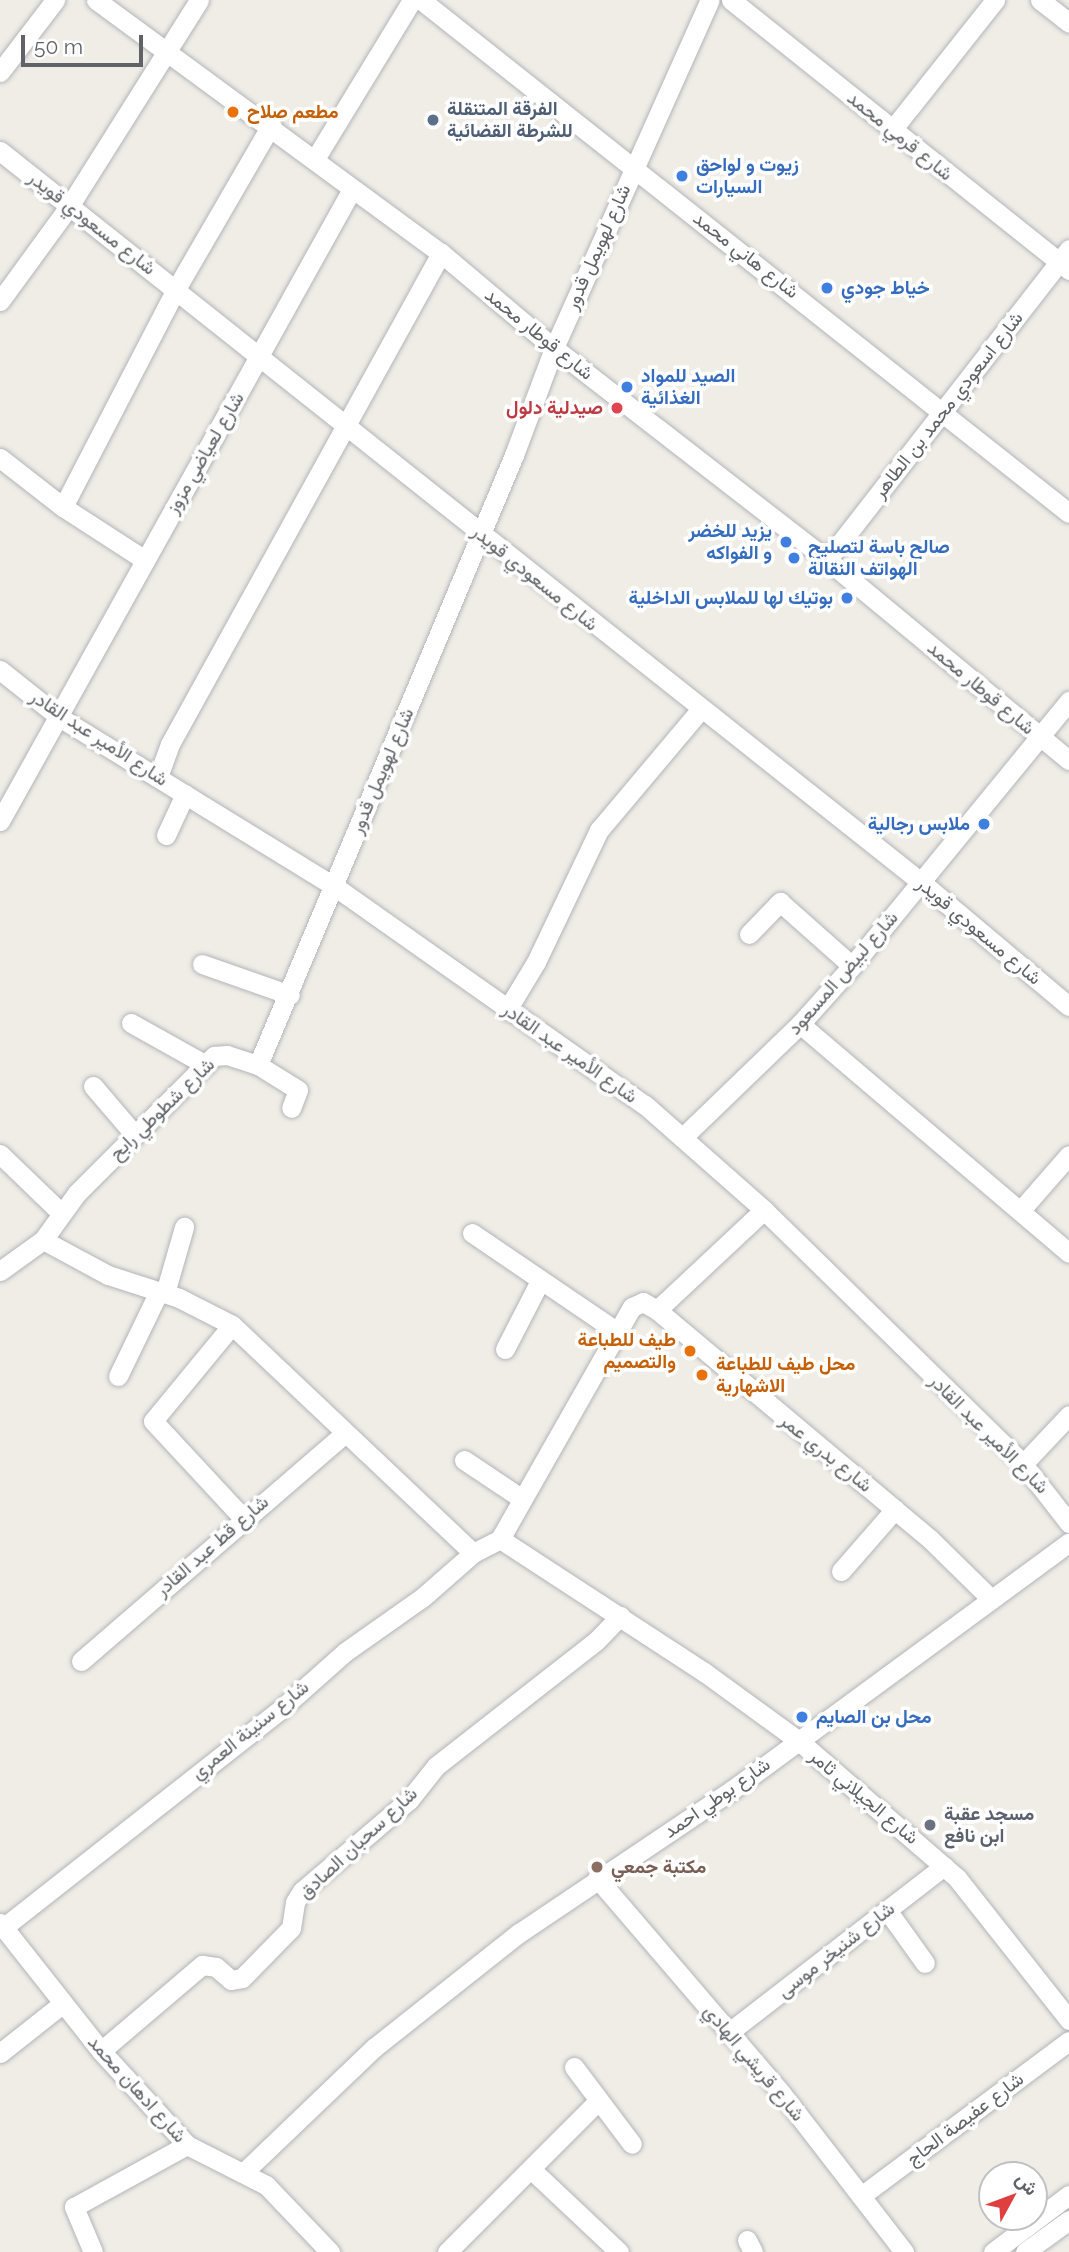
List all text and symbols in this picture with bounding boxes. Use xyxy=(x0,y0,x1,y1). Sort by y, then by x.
scale bar xyxy=(24,21,147,65)
text: 50 m xyxy=(34,34,83,59)
street label: شارع قرمي محمد xyxy=(843,86,957,186)
place label: الفرقة المتنقلة للشرطة القضائية xyxy=(447,98,573,142)
place label: مطعم صلاح xyxy=(247,101,339,123)
marker: مطعم صلاح xyxy=(225,104,241,120)
marker: الفرقة المتنقلة للشرطة القضائية xyxy=(425,112,441,128)
place label: زيوت و لواحق السيارات xyxy=(696,154,799,198)
street label: شارع مسعودي قويدر xyxy=(24,166,160,280)
marker: زيوت و لواحق السيارات xyxy=(674,168,690,184)
street label: شارع لهويمل قدور xyxy=(560,181,636,313)
street label: شارع هاني محمد xyxy=(689,207,803,303)
place label: خياط جودي xyxy=(841,277,930,299)
marker: خياط جودي xyxy=(819,280,835,296)
street label: شارع قوطار محمد xyxy=(480,283,598,385)
street label: شارع اسعودي محمد بن الطاهر xyxy=(868,307,1028,503)
place label: الصيد للمواد الغذائية xyxy=(641,365,735,409)
marker: الصيد للمواد الغذائية xyxy=(619,379,635,395)
street label: شارع لعياضي مزوز xyxy=(161,388,249,518)
place label: صيدلية دلول xyxy=(506,397,603,419)
marker: صيدلية دلول xyxy=(609,400,625,416)
street label: شارع مسعودي قويدر xyxy=(467,520,603,636)
place label: يزيد للخضر و الفواكه xyxy=(688,520,772,564)
marker: يزيد للخضر و الفواكه xyxy=(778,534,794,550)
place label: صالح باسة لتصليح الهواتف النقالة xyxy=(808,536,950,580)
marker: صالح باسة لتصليح الهواتف النقالة xyxy=(786,550,802,566)
place label: بوتيك لها للملابس الداخلية xyxy=(629,587,833,609)
marker: بوتيك لها للملابس الداخلية xyxy=(839,590,855,606)
street label: شارع قوطار محمد xyxy=(923,637,1039,739)
street label: شارع الأمير عبد القادر xyxy=(26,685,172,791)
street label: شارع لهويمل قدور xyxy=(345,705,419,837)
place label: ملابس رجالية xyxy=(868,813,970,835)
marker: ملابس رجالية xyxy=(976,816,992,832)
street label: شارع مسعودي قويدر xyxy=(912,872,1046,990)
street label: شارع لبيض المسعود xyxy=(783,907,903,1039)
street label: شارع الأمير عبد القادر xyxy=(498,998,642,1108)
street label: شارع شطوطي رابح xyxy=(105,1053,219,1165)
place label: طيف للطباعة والتصميم xyxy=(578,1329,676,1373)
marker: طيف للطباعة والتصميم xyxy=(682,1343,698,1359)
place label: محل طيف للطباعة الاشهارية xyxy=(716,1353,855,1397)
marker: محل طيف للطباعة الاشهارية xyxy=(694,1367,710,1383)
street label: شارع الأمير عبد القادر xyxy=(925,1370,1053,1498)
street label: شارع بدري عمر xyxy=(775,1409,877,1497)
street label: شارع قط عبد القادر xyxy=(151,1491,273,1601)
street label: شارع سنينة العمري xyxy=(187,1676,313,1784)
place label: محل بن الصايم xyxy=(816,1706,932,1728)
marker: محل بن الصايم xyxy=(794,1709,810,1725)
street label: شارع الجيلاني ثامر xyxy=(805,1745,923,1849)
street label: شارع بوطي احمد xyxy=(659,1753,775,1843)
street label: شارع سحبان الصادق xyxy=(294,1782,422,1904)
place label: مسجد عقبة ابن نافع xyxy=(944,1803,1034,1847)
marker: مسجد عقبة ابن نافع xyxy=(922,1817,938,1833)
place label: مكتبة جمعي xyxy=(611,1856,706,1878)
marker: مكتبة جمعي xyxy=(589,1859,605,1875)
street label: شارع شنيخر موسى xyxy=(773,1897,899,2003)
street label: شارع قريشي الهادي xyxy=(699,2000,809,2126)
street label: شارع ادهان محمد xyxy=(83,2031,191,2147)
street label: شارع عفيصة الحاج xyxy=(902,2068,1028,2170)
north arrow xyxy=(978,2161,1048,2231)
text: ش xyxy=(1012,2168,1043,2199)

